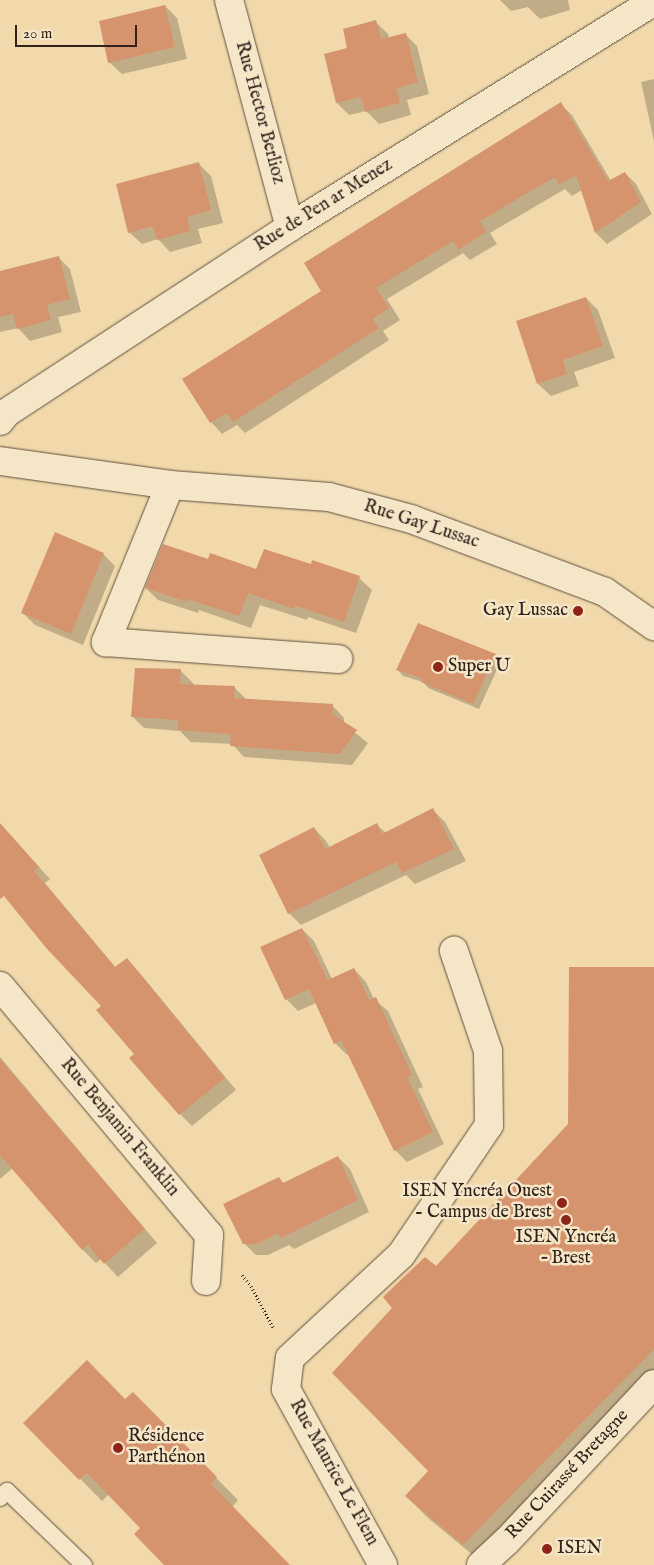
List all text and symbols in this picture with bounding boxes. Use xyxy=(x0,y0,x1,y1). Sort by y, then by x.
scale bar xyxy=(18,15,140,47)
text: 20 m xyxy=(23,24,52,43)
street label: Rue Hector Berlioz xyxy=(230,39,288,187)
street label: Rue de Pen ar Menez xyxy=(251,155,397,257)
street label: Rue Gay Lussac xyxy=(361,496,481,554)
place label: Gay Lussac xyxy=(483,600,568,622)
marker: Gay Lussac xyxy=(572,605,584,617)
place label: Super U xyxy=(448,656,510,678)
marker: Super U xyxy=(432,661,444,673)
street label: Rue Benjamin Franklin xyxy=(55,1055,183,1201)
place label: ISEN Yncréa Ouest - Campus de Brest xyxy=(402,1182,552,1224)
marker: ISEN Yncréa Ouest - Campus de Brest xyxy=(556,1197,568,1209)
marker: ISEN Yncréa – Brest xyxy=(560,1214,572,1226)
place label: ISEN Yncréa – Brest xyxy=(516,1228,616,1270)
street label: Rue Maurice Le Flem xyxy=(284,1396,382,1550)
street label: Rue Cuirassé Bretagne xyxy=(502,1406,634,1544)
place label: Résidence Parthénon xyxy=(128,1427,205,1470)
marker: Résidence Parthénon xyxy=(112,1442,124,1454)
place label: ISEN xyxy=(557,1538,602,1560)
marker: ISEN xyxy=(541,1543,553,1555)

